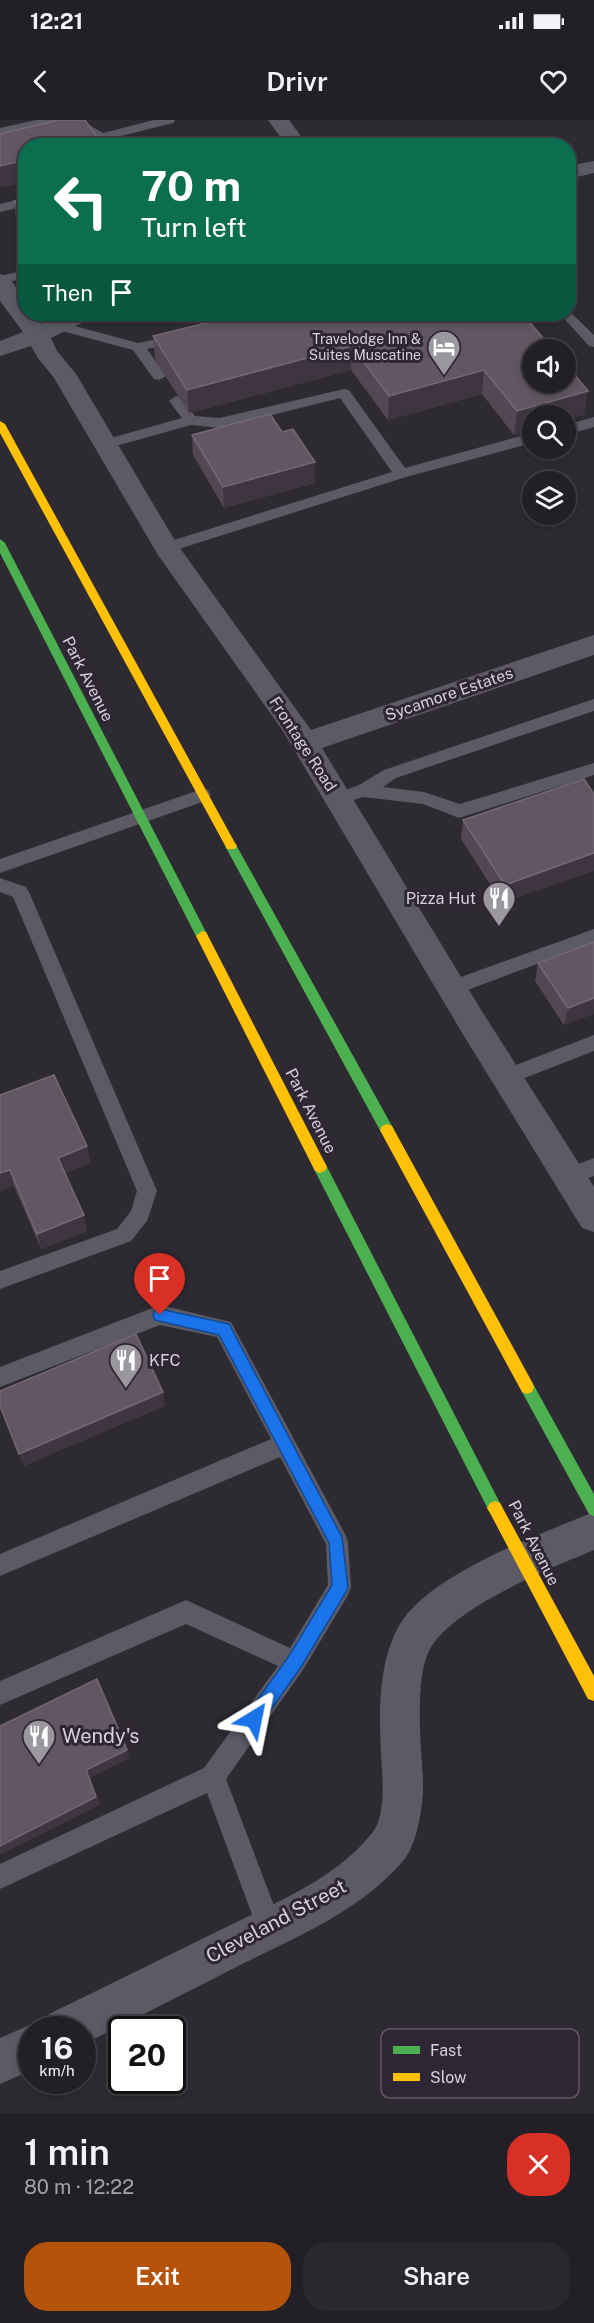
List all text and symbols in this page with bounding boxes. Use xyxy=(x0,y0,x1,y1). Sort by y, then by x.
text: 12:21 xyxy=(30,8,83,34)
icon: back xyxy=(24,65,57,98)
text: Drivr xyxy=(266,65,328,97)
icon: heart xyxy=(537,65,570,98)
text: 70 m xyxy=(141,161,241,210)
icon: left xyxy=(42,162,120,240)
text: Turn left xyxy=(141,211,247,243)
icon: arrive xyxy=(105,276,138,309)
text: Then xyxy=(42,280,93,306)
hotel icon: Travelodge Inn & Suites Muscatine xyxy=(426,329,462,376)
place label: Travelodge Inn & Suites Muscatine xyxy=(309,331,421,363)
map controls xyxy=(522,339,576,525)
button: sound xyxy=(522,339,576,393)
button: search xyxy=(522,405,576,459)
button: layers xyxy=(522,471,576,525)
street label: Park Avenue xyxy=(58,633,118,725)
street label: Sycamore Estates xyxy=(383,663,515,725)
street label: Frontage Road xyxy=(265,693,341,795)
restaurant icon: Pizza Hut xyxy=(481,880,517,927)
place label: Pizza Hut xyxy=(406,889,476,908)
street label: Park Avenue xyxy=(281,1065,341,1157)
pin xyxy=(134,1253,185,1315)
icon: arrive xyxy=(143,1262,176,1295)
restaurant icon: KFC xyxy=(108,1342,144,1389)
place label: KFC xyxy=(149,1351,180,1370)
street label: Park Avenue xyxy=(504,1497,564,1589)
position arrow xyxy=(222,1687,286,1751)
restaurant icon: Wendy's xyxy=(21,1718,57,1765)
place label: Wendy's xyxy=(62,1724,139,1748)
street label: Cleveland Street xyxy=(202,1874,350,1968)
speed limit sign: 20 xyxy=(108,2016,186,2094)
legend xyxy=(381,2029,579,2098)
text: 16 xyxy=(41,2030,73,2066)
text: Fast xyxy=(430,2041,462,2060)
text: km/h xyxy=(39,2062,75,2079)
text: Slow xyxy=(430,2068,467,2087)
text: 1 min xyxy=(24,2131,110,2173)
button: close xyxy=(507,2133,570,2196)
text: 80 m · 12:22 xyxy=(24,2175,134,2199)
button: Exit xyxy=(24,2242,291,2311)
button: Share xyxy=(303,2242,570,2311)

